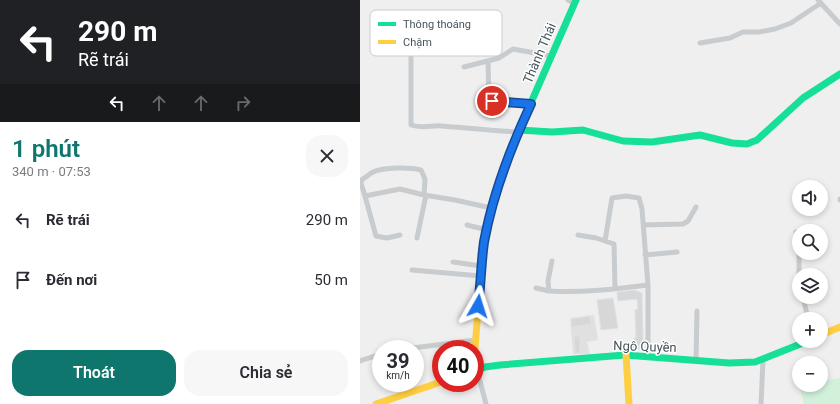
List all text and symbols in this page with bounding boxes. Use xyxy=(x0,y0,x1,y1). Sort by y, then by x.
legend xyxy=(370,10,502,56)
text: 290 m xyxy=(78,15,157,48)
icon: left xyxy=(12,16,64,68)
text: Thông thoáng xyxy=(403,18,471,31)
street label: Thành Thái xyxy=(520,21,559,86)
text: Chậm xyxy=(403,36,432,49)
text: Rẽ trái xyxy=(78,49,129,70)
pin xyxy=(475,84,509,118)
icon: arrive xyxy=(481,90,503,112)
icon: left xyxy=(106,92,128,114)
icon: ahead xyxy=(148,92,170,114)
icon: ahead xyxy=(190,92,212,114)
icon: right xyxy=(232,92,254,114)
text: 1 phút xyxy=(12,135,80,163)
button: close xyxy=(306,135,348,177)
text: 340 m · 07:53 xyxy=(12,164,91,179)
map controls xyxy=(792,180,828,392)
button: sound xyxy=(792,180,828,216)
icon: left xyxy=(12,209,34,231)
text: Rẽ trái xyxy=(46,211,90,229)
text: 290 m xyxy=(306,211,348,229)
button: search xyxy=(792,224,828,260)
button: layers xyxy=(792,268,828,304)
icon: arrive xyxy=(12,269,34,291)
text: Đến nơi xyxy=(46,271,97,289)
text: 50 m xyxy=(314,271,348,289)
position arrow xyxy=(457,285,499,327)
button: + xyxy=(792,312,828,348)
street label: Ngô Quyền xyxy=(613,338,677,355)
speed limit sign: 40 xyxy=(432,340,484,392)
text: 39 xyxy=(387,349,409,373)
button: Thoát xyxy=(12,350,176,396)
button: Chia sẻ xyxy=(184,350,348,396)
button: − xyxy=(792,356,828,392)
text: km/h xyxy=(386,370,410,381)

